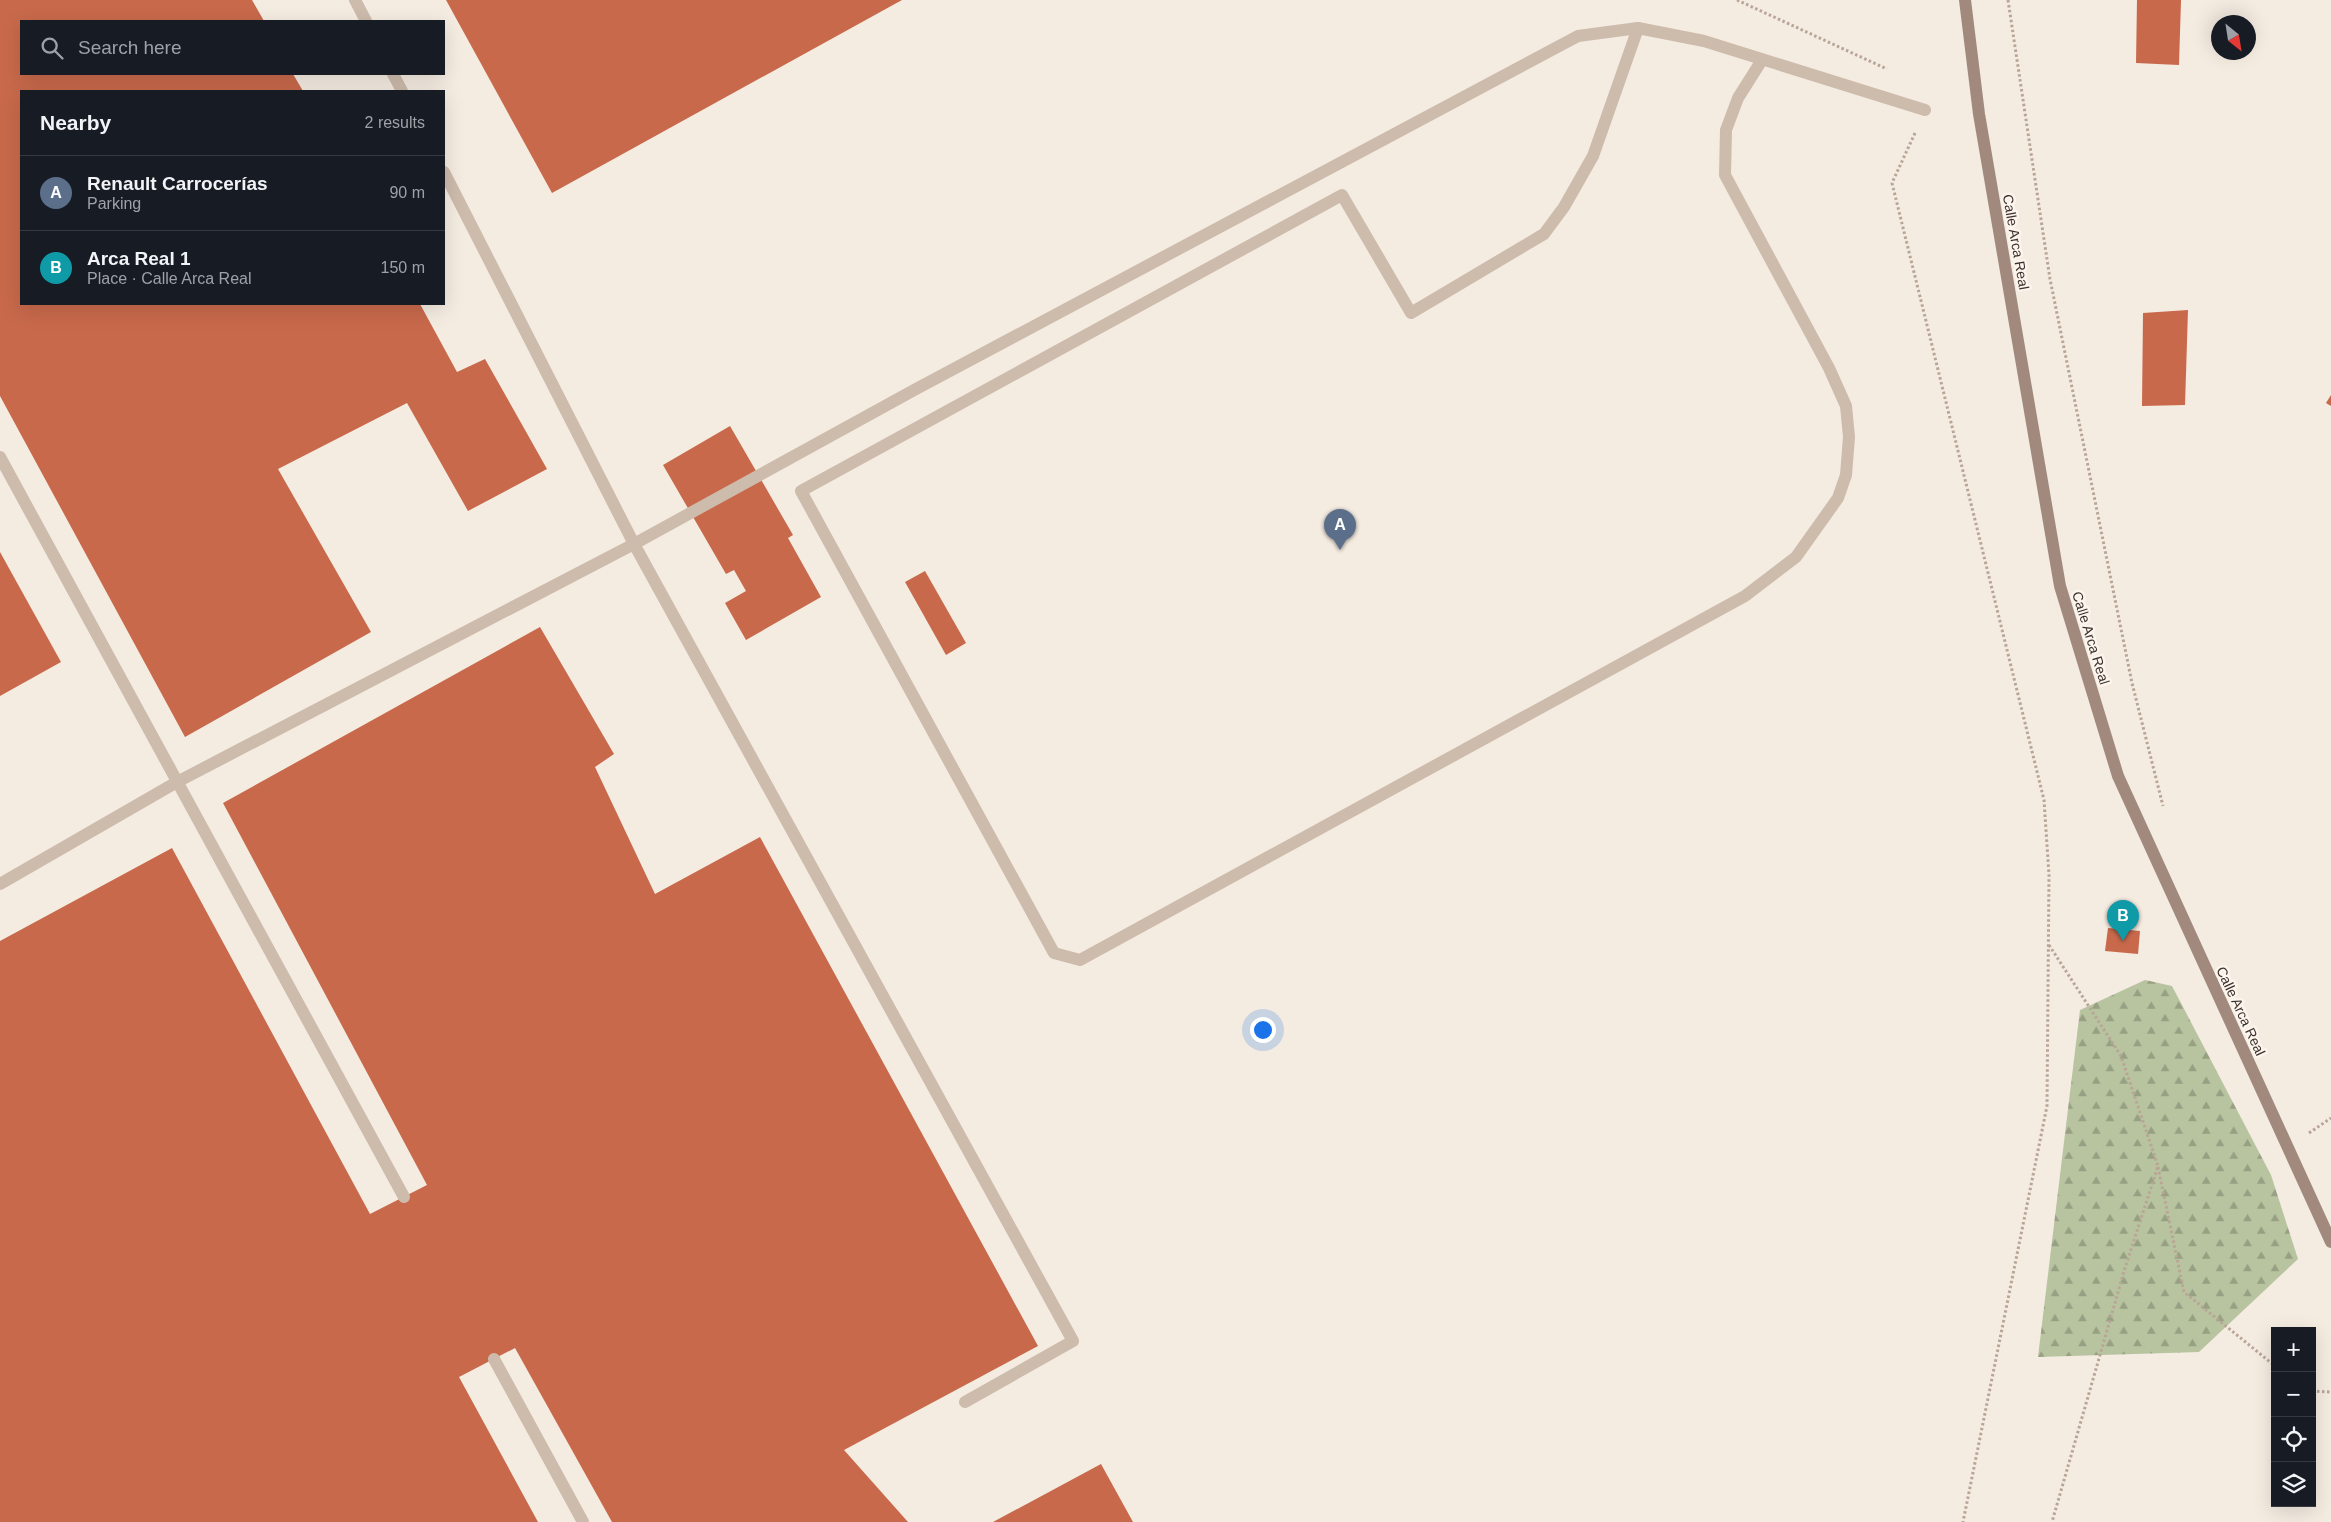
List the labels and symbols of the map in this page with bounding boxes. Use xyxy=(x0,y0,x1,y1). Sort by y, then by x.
north arrow xyxy=(2211,15,2256,60)
street label: Calle Arca Real xyxy=(2000,193,2032,291)
pin: A xyxy=(1324,509,1356,550)
street label: Calle Arca Real xyxy=(2069,590,2113,686)
pin: B xyxy=(2107,900,2139,941)
street label: Calle Arca Real xyxy=(2213,964,2269,1058)
your location xyxy=(1250,1017,1276,1043)

